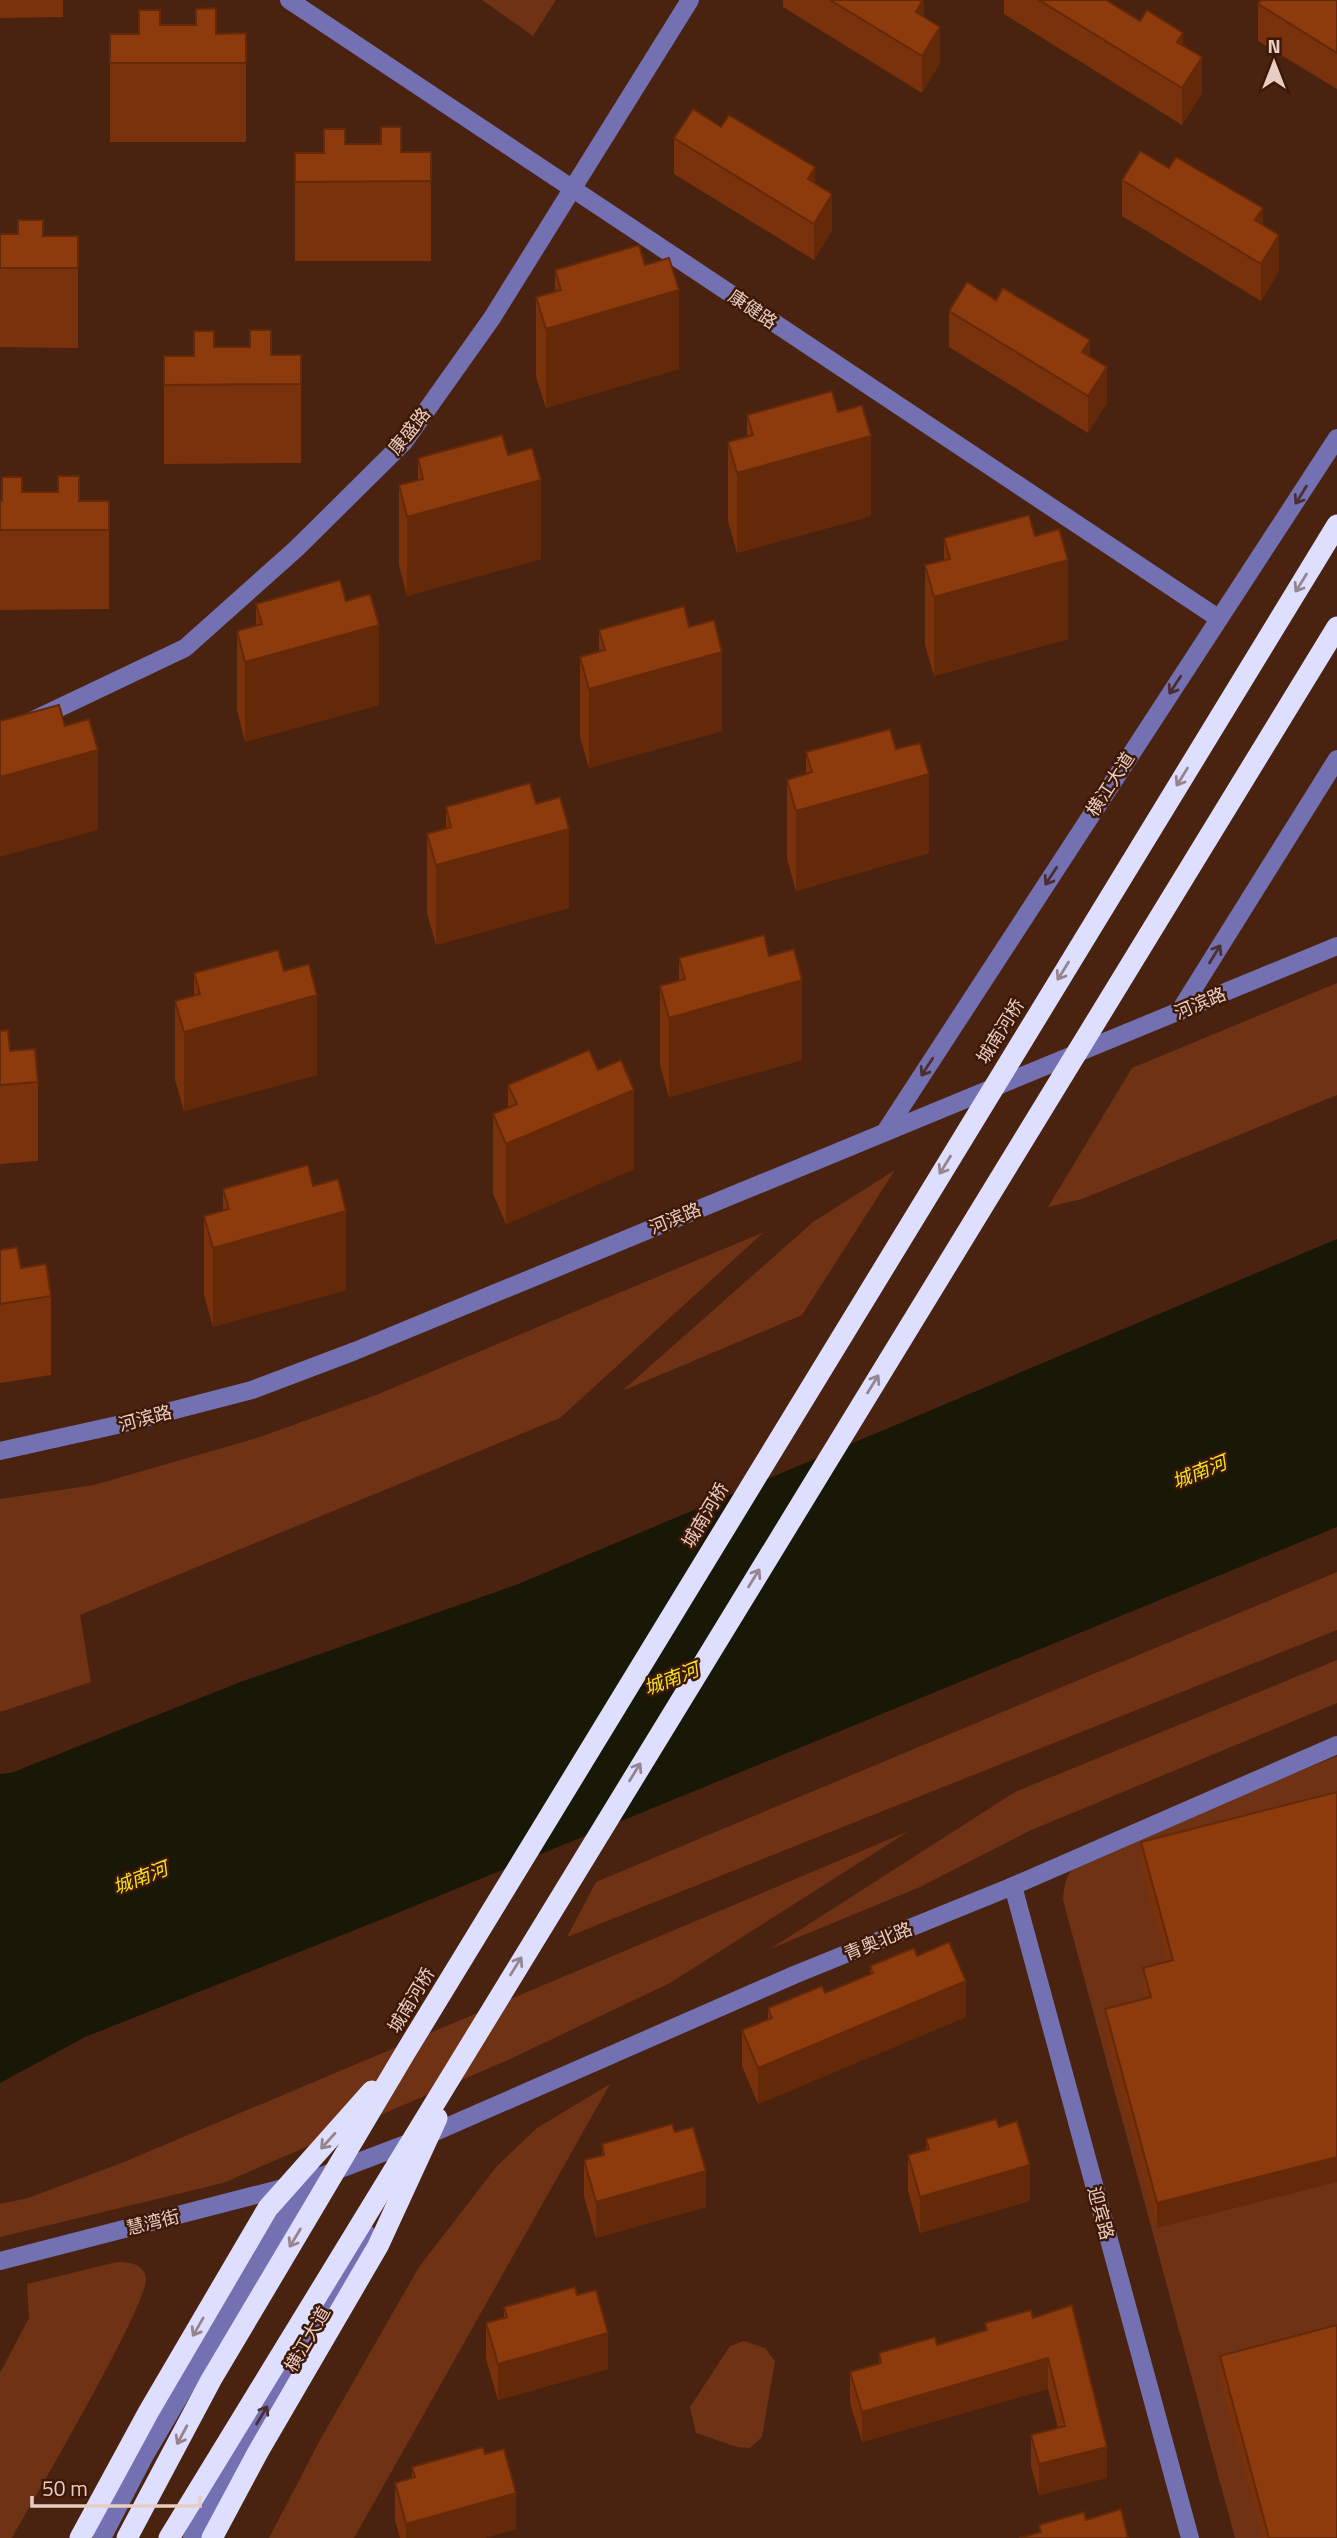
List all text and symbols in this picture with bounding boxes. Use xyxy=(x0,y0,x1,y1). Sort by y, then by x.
north arrow xyxy=(1239,28,1309,98)
text: N xyxy=(1267,31,1281,60)
street label: 康健路 xyxy=(723,283,783,335)
street label: 康盛路 xyxy=(382,402,436,460)
one-way arrow xyxy=(1293,485,1307,505)
one-way arrow xyxy=(1294,572,1308,592)
one-way arrow xyxy=(1167,674,1181,694)
street label: 横江大道 xyxy=(1079,746,1141,822)
one-way arrow xyxy=(1175,766,1189,786)
one-way arrow xyxy=(1044,865,1058,885)
one-way arrow xyxy=(1207,945,1222,964)
one-way arrow xyxy=(1056,960,1070,980)
street label: 河滨路 xyxy=(1170,980,1230,1026)
street label: 城南河桥 xyxy=(969,993,1031,1069)
one-way arrow xyxy=(920,1056,934,1076)
one-way arrow xyxy=(937,1154,951,1174)
street label: 河滨路 xyxy=(645,1195,705,1241)
one-way arrow xyxy=(866,1375,880,1395)
street label: 河滨路 xyxy=(115,1398,175,1438)
water label: 城南河 xyxy=(1167,1445,1235,1495)
street label: 城南河桥 xyxy=(675,1477,735,1553)
one-way arrow xyxy=(747,1569,761,1589)
water label: 城南河 xyxy=(639,1653,707,1702)
one-way arrow xyxy=(629,1763,643,1783)
water label: 城南河 xyxy=(108,1852,176,1901)
street label: 青奥北路 xyxy=(840,1915,916,1967)
one-way arrow xyxy=(510,1957,524,1977)
street label: 城南河桥 xyxy=(381,1962,441,2038)
one-way arrow xyxy=(320,2131,336,2149)
street label: 迎宾路 xyxy=(1081,2183,1121,2243)
street label: 慧湾街 xyxy=(124,2202,182,2242)
one-way arrow xyxy=(288,2228,302,2248)
street label: 横江大道 xyxy=(277,2301,337,2377)
one-way arrow xyxy=(191,2316,205,2336)
one-way arrow xyxy=(255,2405,269,2425)
one-way arrow xyxy=(175,2424,188,2445)
scale bar xyxy=(32,2464,200,2508)
text: 50 m xyxy=(42,2472,88,2504)

